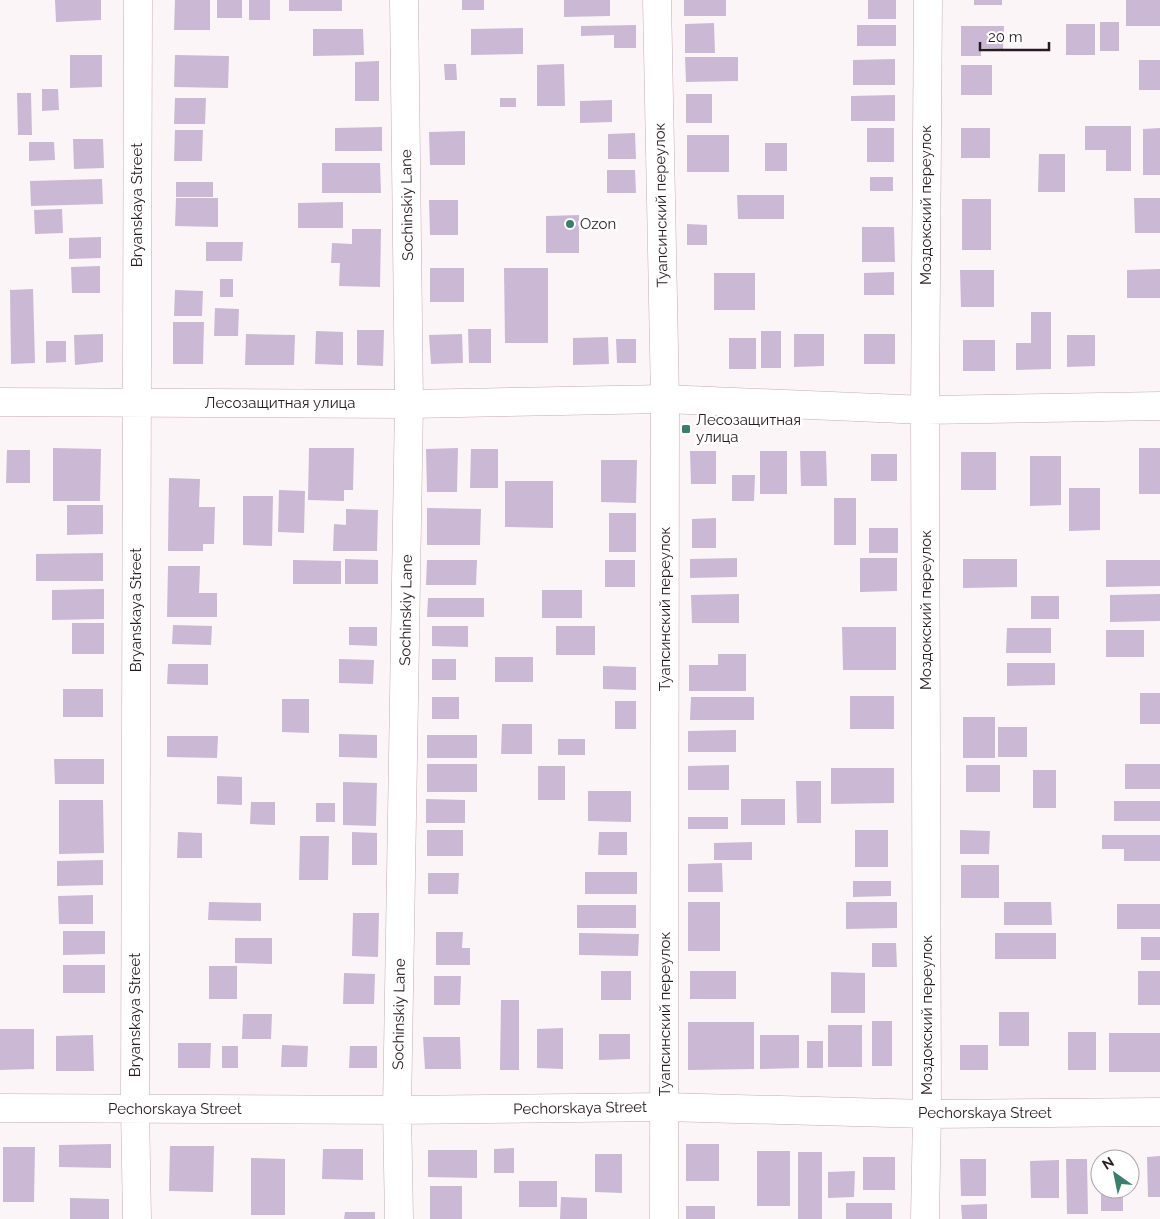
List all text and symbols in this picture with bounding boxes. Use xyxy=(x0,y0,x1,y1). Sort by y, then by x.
scale bar xyxy=(980,20,1049,52)
text: 20 m xyxy=(988,28,1023,46)
street label: Туапсинский переулок xyxy=(651,122,671,287)
street label: Моздокский переулок xyxy=(917,125,935,285)
street label: Bryanskaya Street xyxy=(128,143,146,267)
street label: Sochinskiy Lane xyxy=(397,149,417,261)
place label: Ozon xyxy=(580,215,616,233)
marker: Ozon xyxy=(564,218,576,230)
street label: Лесозащитная улица xyxy=(205,394,355,412)
place label: Лесозащитная улица xyxy=(696,411,801,446)
marker: Лесозащитная улица xyxy=(680,423,692,435)
street label: Туапсинский переулок xyxy=(656,526,674,691)
street label: Моздокский переулок xyxy=(917,530,935,690)
street label: Bryanskaya Street xyxy=(127,548,145,672)
street label: Sochinskiy Lane xyxy=(396,554,416,666)
street label: Туапсинский переулок xyxy=(656,931,674,1096)
street label: Моздокский переулок xyxy=(918,935,936,1095)
street label: Bryanskaya Street xyxy=(126,953,144,1077)
street label: Sochinskiy Lane xyxy=(389,958,409,1070)
street label: Pechorskaya Street xyxy=(513,1098,647,1118)
street label: Pechorskaya Street xyxy=(108,1100,242,1118)
street label: Pechorskaya Street xyxy=(918,1104,1052,1122)
north arrow xyxy=(1090,1149,1140,1199)
text: N xyxy=(1099,1153,1117,1173)

